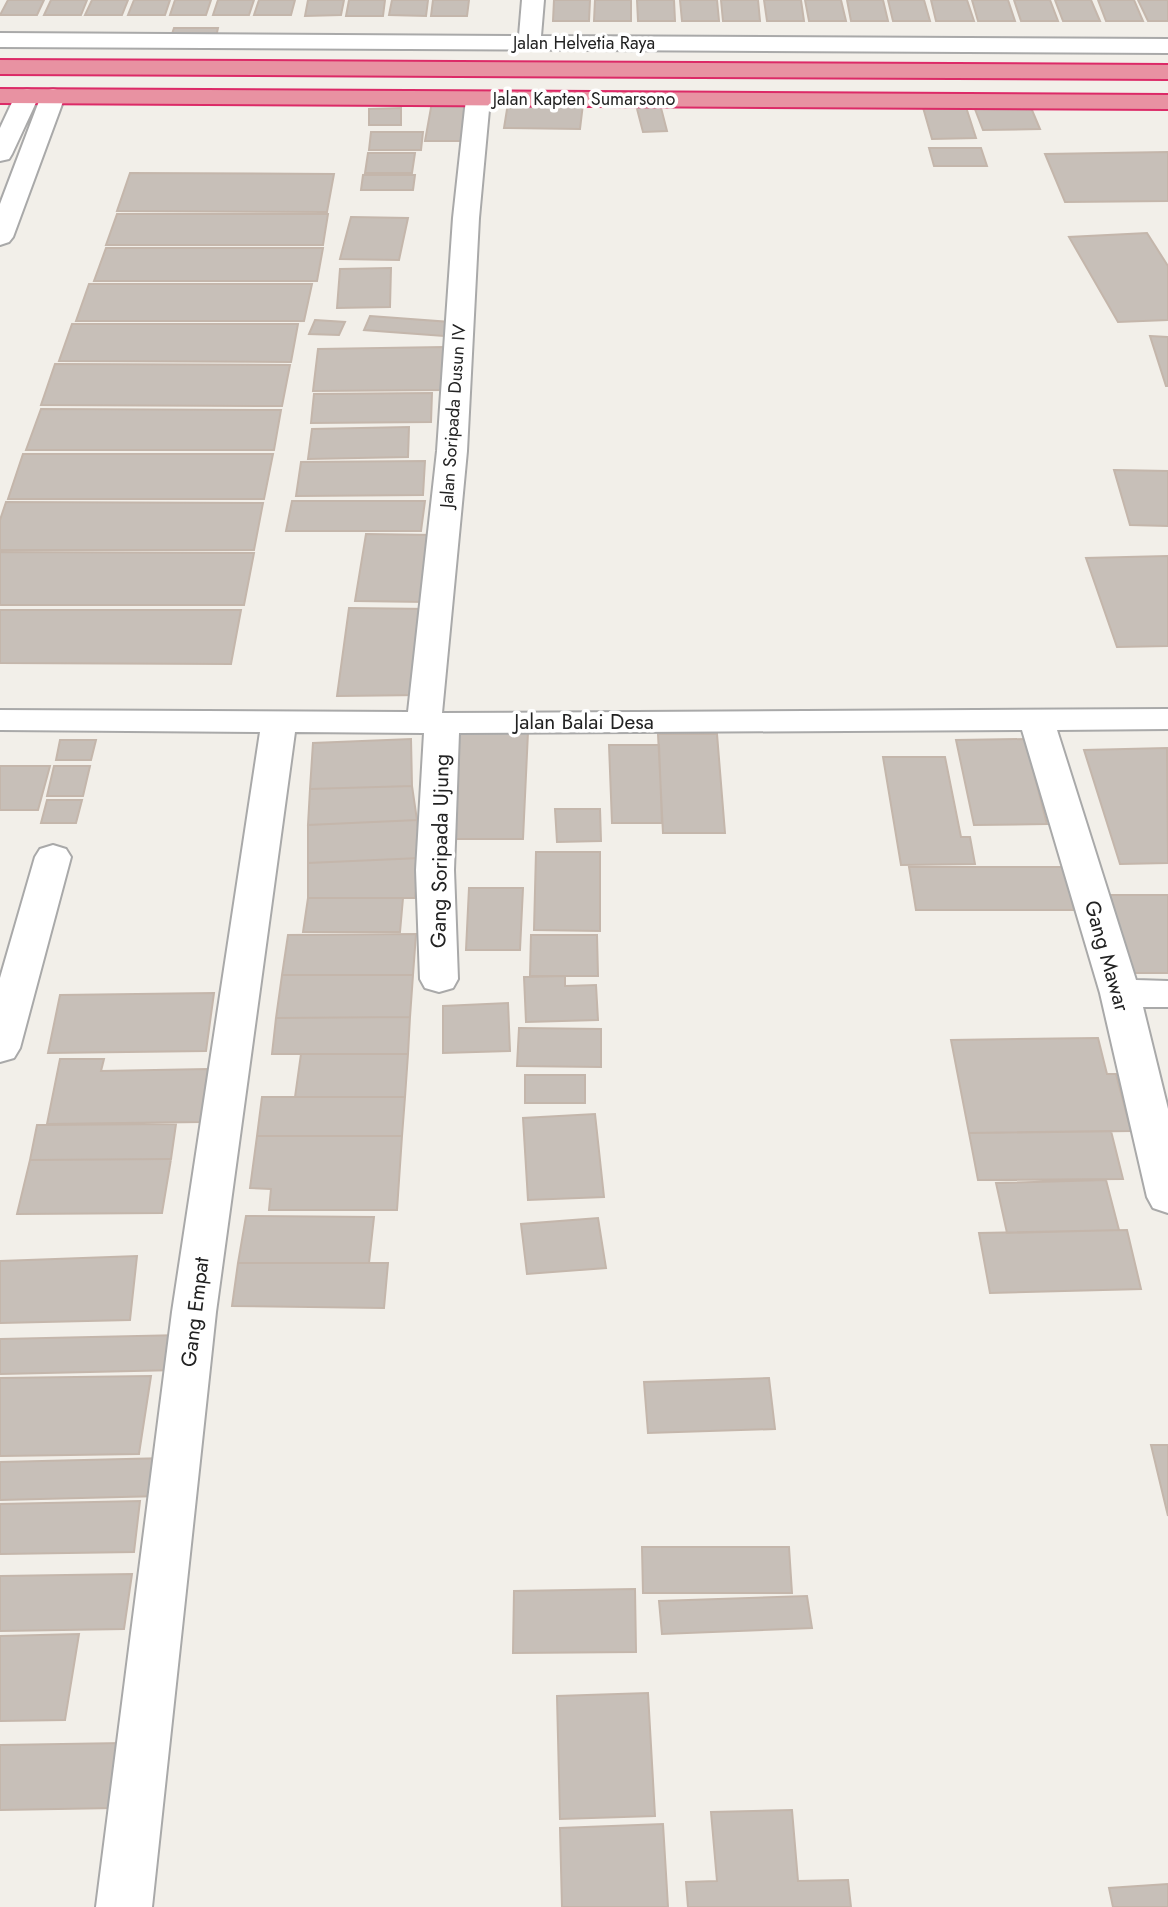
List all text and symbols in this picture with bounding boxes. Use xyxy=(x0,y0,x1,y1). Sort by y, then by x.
street label: Jalan Helvetia Raya xyxy=(511,30,655,56)
street label: Jalan Kapten Sumarsono xyxy=(491,86,676,112)
street label: Jalan Soripada Dusun IV xyxy=(433,323,472,511)
street label: Jalan Balai Desa xyxy=(511,707,654,737)
street label: Gang Soripada Ujung xyxy=(423,754,457,948)
street label: Gang Mawar xyxy=(1077,897,1137,1016)
street label: Gang Empat xyxy=(173,1255,217,1369)

